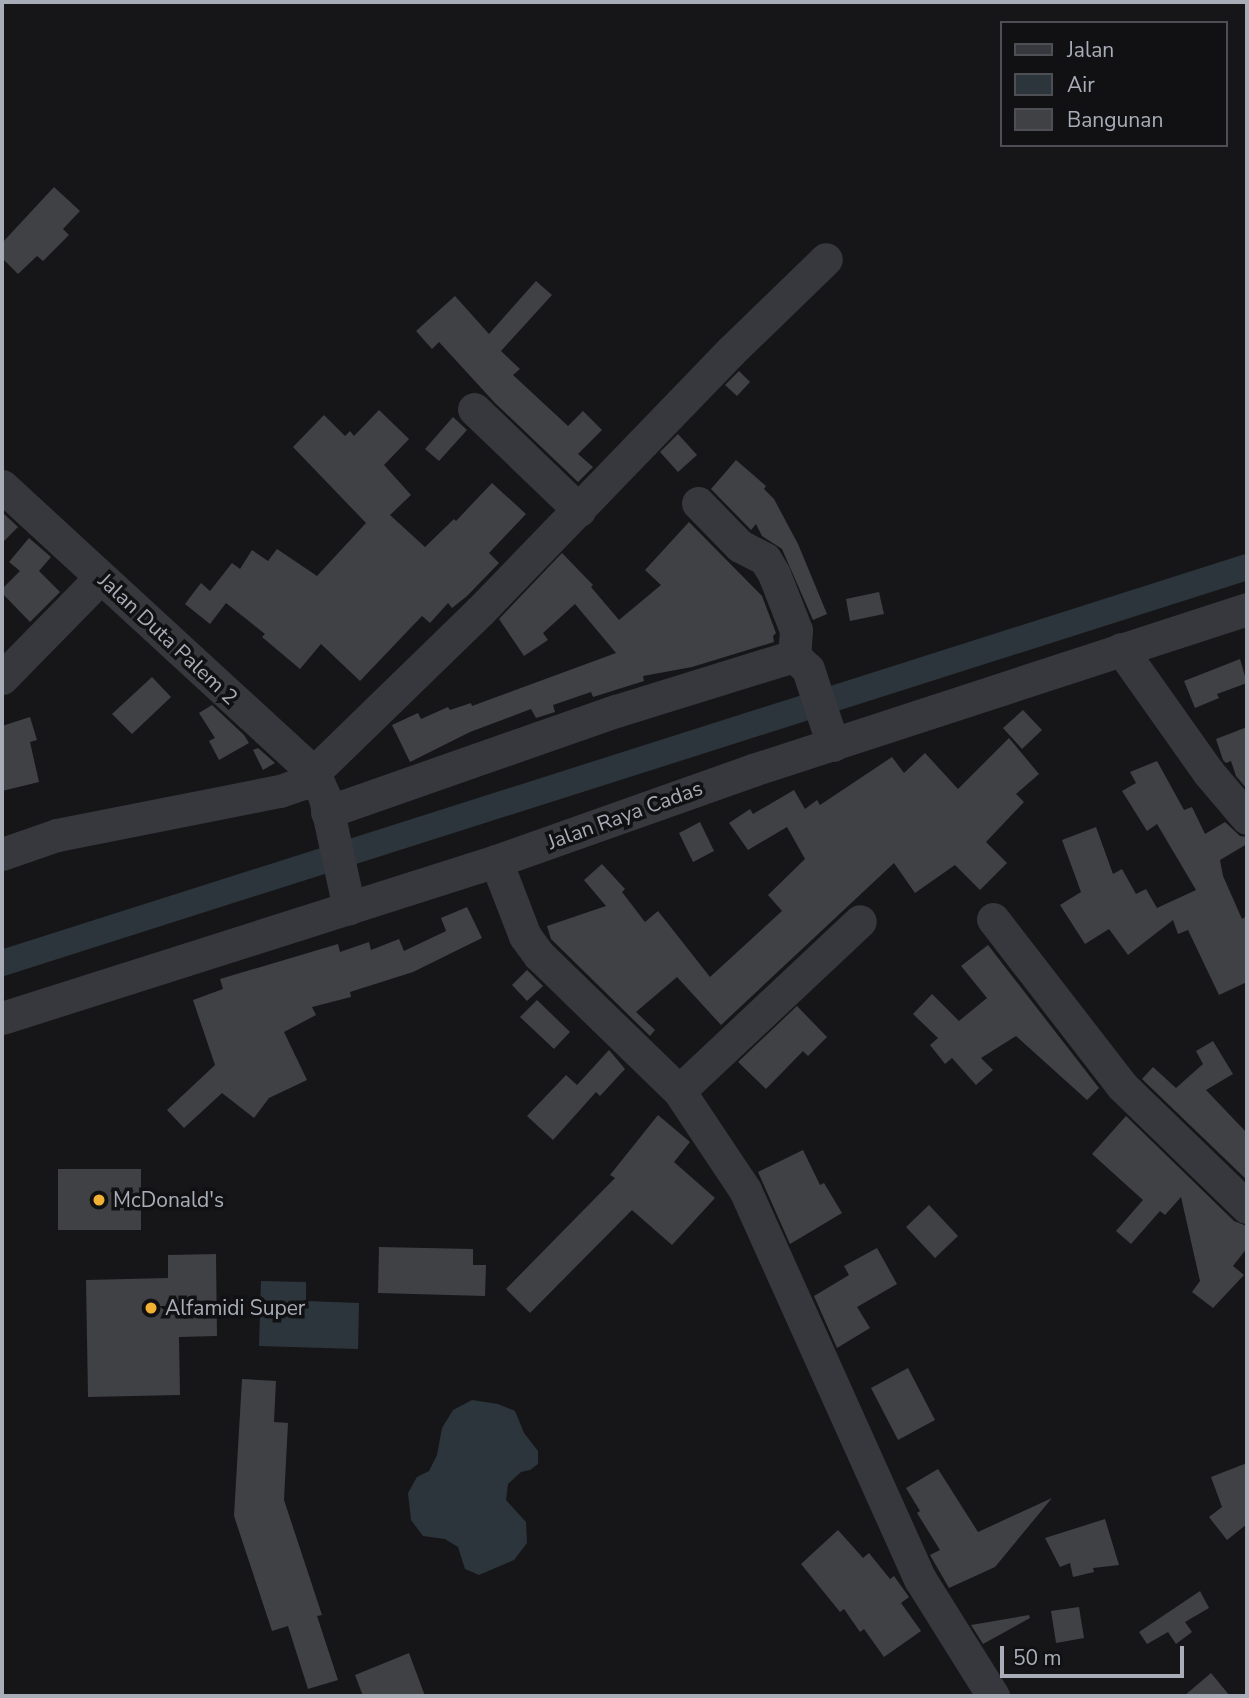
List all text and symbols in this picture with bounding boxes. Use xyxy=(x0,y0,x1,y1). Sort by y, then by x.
legend xyxy=(1000,21,1228,147)
text: Jalan xyxy=(1067,36,1114,64)
text: Air xyxy=(1067,71,1095,99)
text: Bangunan xyxy=(1067,106,1163,134)
street label: Jalan Duta Palem 2 xyxy=(93,568,243,710)
street label: Jalan Raya Cadas xyxy=(544,775,706,855)
place label: McDonald's xyxy=(113,1187,224,1213)
marker: McDonald's xyxy=(91,1192,107,1208)
place label: Alfamidi Super xyxy=(165,1295,305,1321)
marker: Alfamidi Super xyxy=(143,1300,159,1316)
scale bar xyxy=(1004,1632,1188,1676)
text: 50 m xyxy=(1013,1644,1062,1672)

